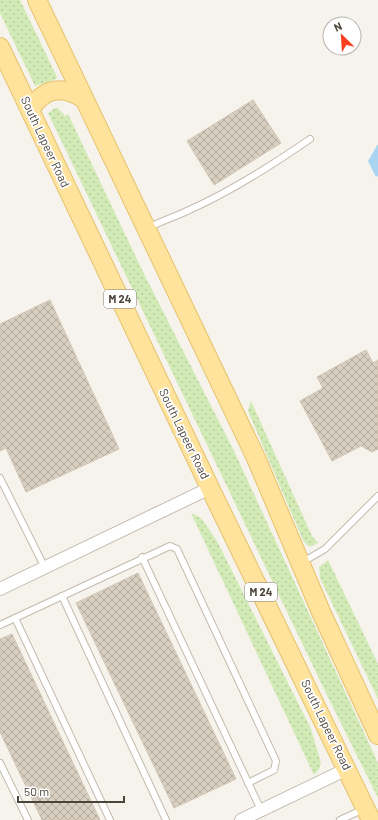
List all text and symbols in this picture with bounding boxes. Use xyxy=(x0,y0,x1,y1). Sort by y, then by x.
north arrow xyxy=(322,16,362,56)
text: N xyxy=(331,19,344,34)
street label: South Lapeer Road xyxy=(19,94,73,189)
road number: M 24 xyxy=(104,290,136,308)
street label: South Lapeer Road xyxy=(157,386,213,481)
road number: M 24 xyxy=(245,583,277,601)
street label: South Lapeer Road xyxy=(299,677,355,772)
scale bar xyxy=(18,778,124,804)
text: 50 m xyxy=(24,784,49,798)

